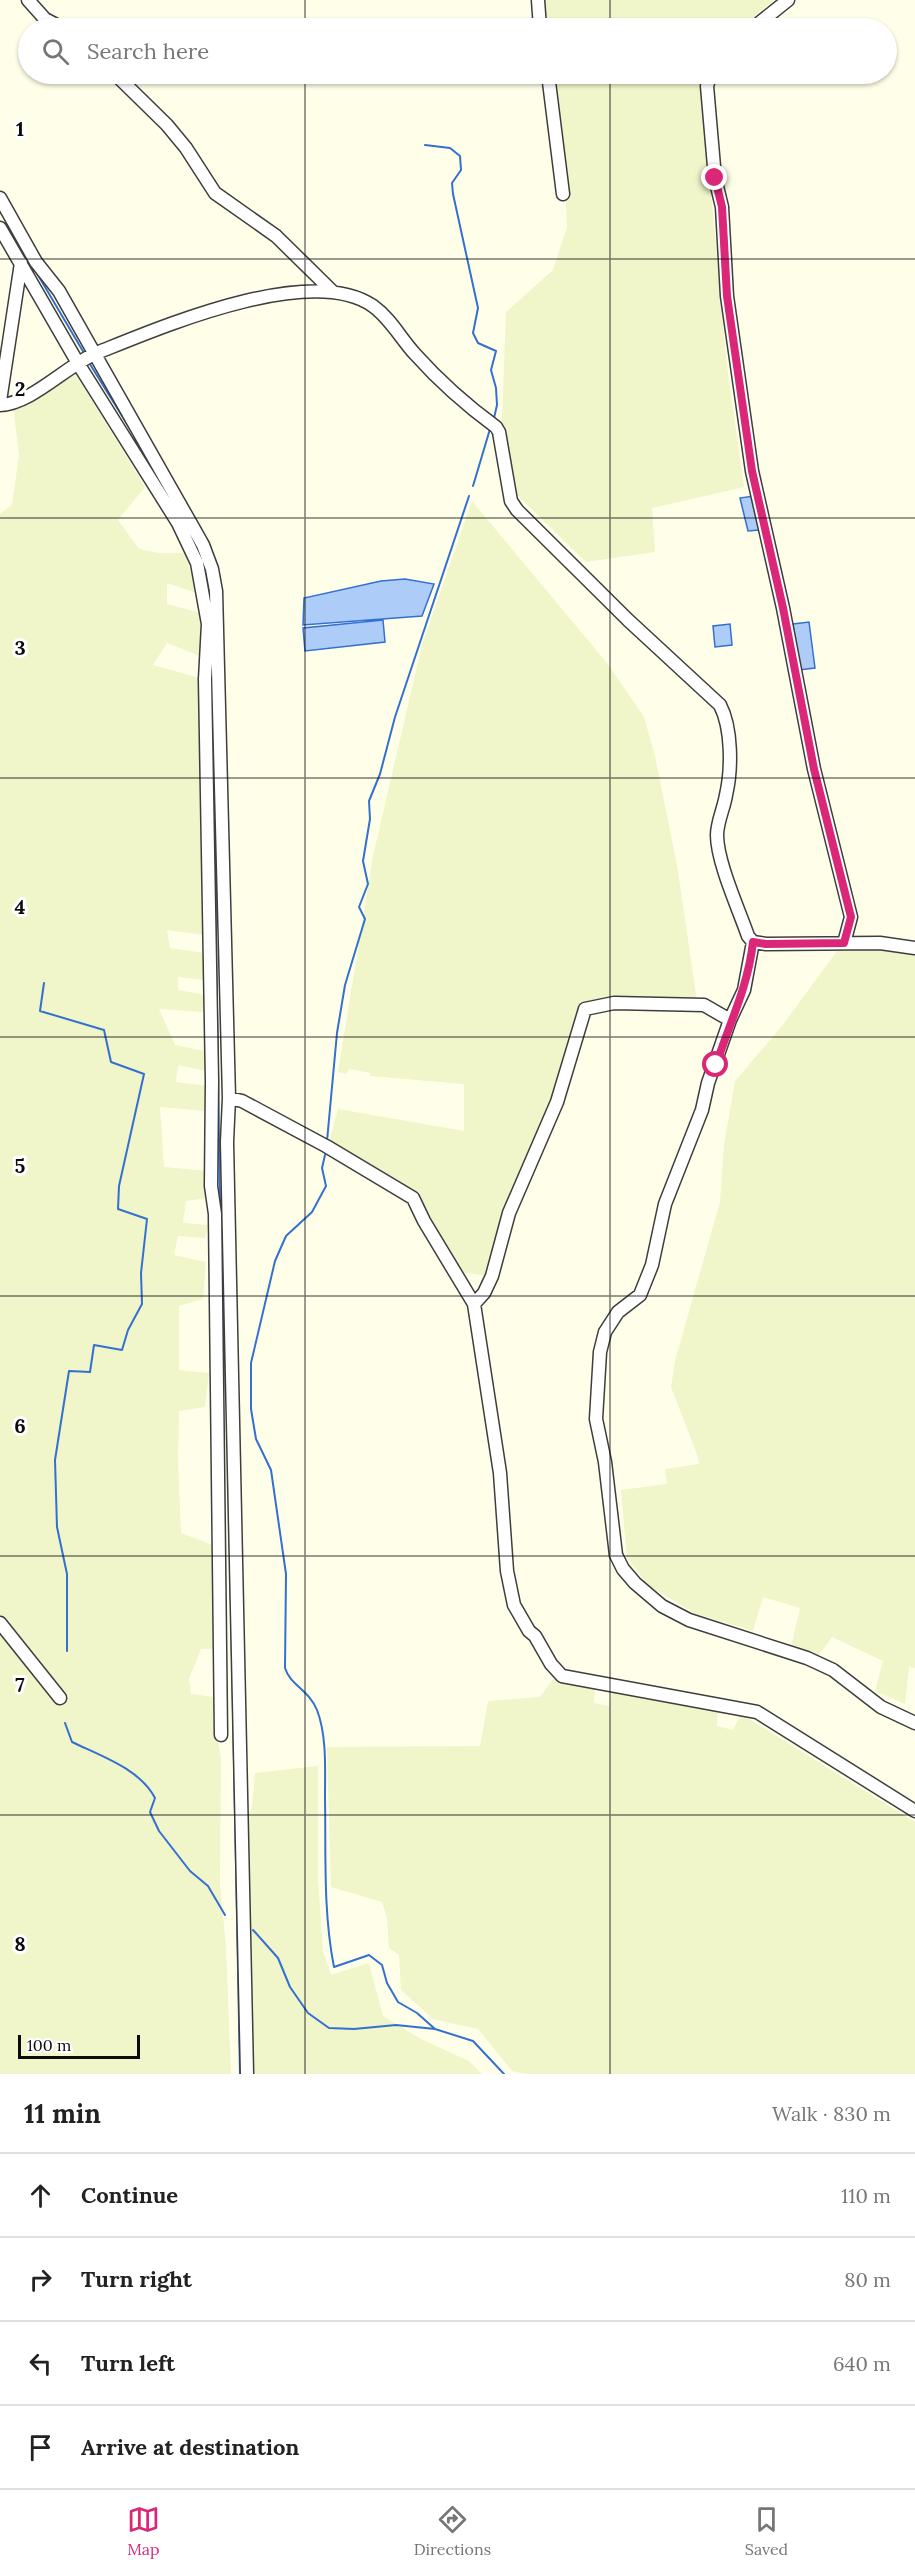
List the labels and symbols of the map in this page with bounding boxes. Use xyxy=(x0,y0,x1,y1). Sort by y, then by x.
text: 1 xyxy=(16,116,24,141)
route end xyxy=(701,164,727,190)
text: 2 xyxy=(15,376,25,401)
text: 3 xyxy=(14,635,26,660)
text: 4 xyxy=(15,894,26,919)
route start xyxy=(702,1051,728,1077)
text: 5 xyxy=(15,1153,26,1178)
text: 6 xyxy=(14,1413,26,1438)
text: 7 xyxy=(15,1672,25,1697)
text: 8 xyxy=(14,1931,26,1956)
scale bar xyxy=(18,2032,140,2060)

